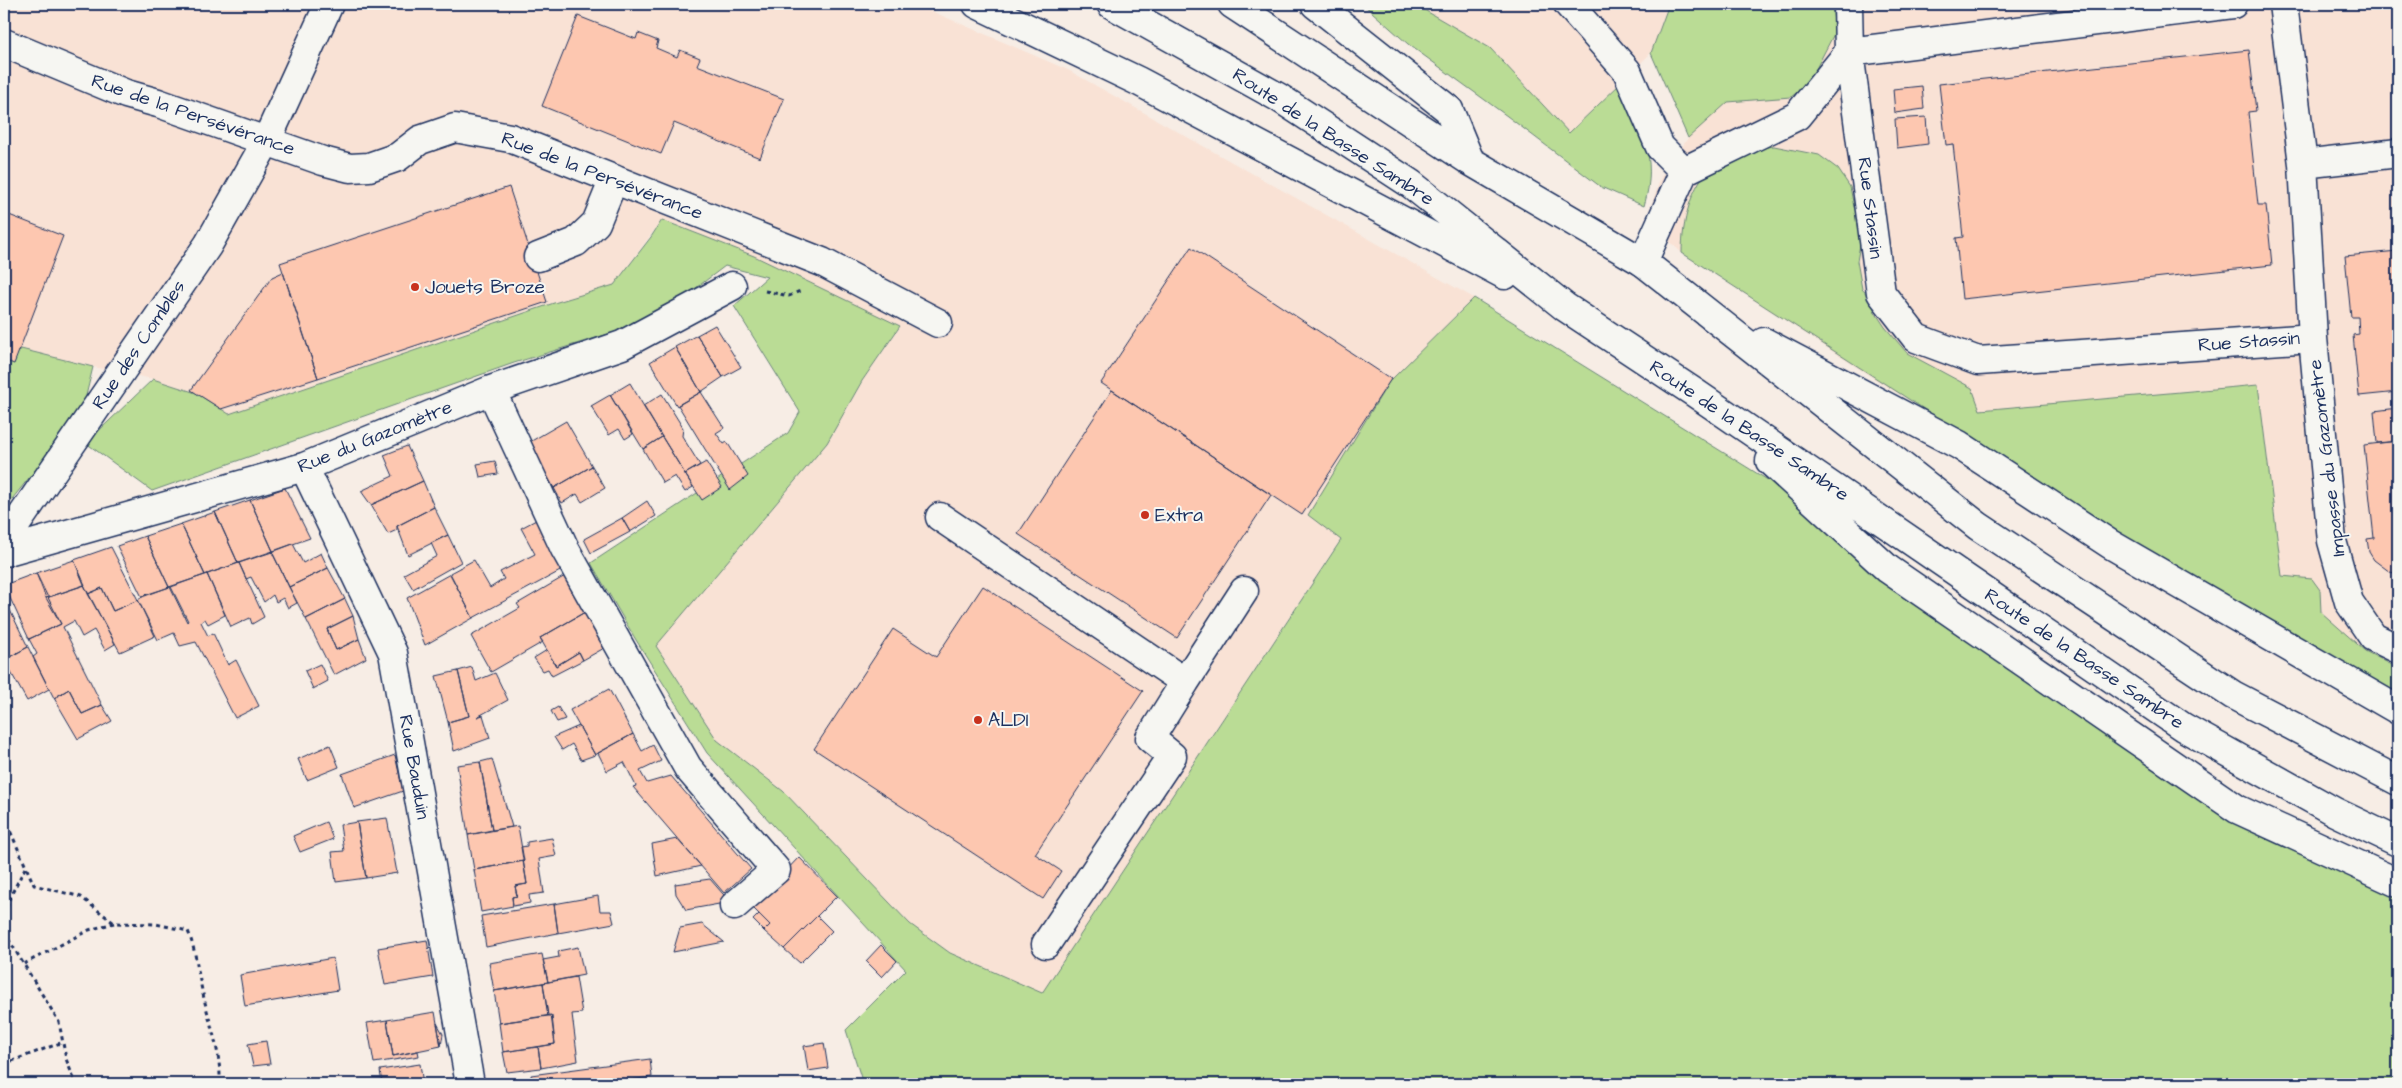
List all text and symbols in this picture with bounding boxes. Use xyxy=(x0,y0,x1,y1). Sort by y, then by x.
street label: Route de la Basse Sambre xyxy=(1227,62,1439,212)
street label: Rue de la Persévérance xyxy=(88,67,298,163)
street label: Rue de la Persévérance xyxy=(497,125,707,227)
street label: Rue Stassin xyxy=(1850,156,1890,260)
place label: Jouets Broze xyxy=(425,274,545,301)
street label: Rue des Combles xyxy=(86,275,192,415)
marker: Jouets Broze xyxy=(409,281,421,293)
street label: Rue Stassin xyxy=(2197,325,2301,359)
street label: Route de la Basse Sambre xyxy=(1644,354,1854,508)
street label: Impasse du Gazomètre xyxy=(2302,358,2352,558)
street label: Rue du Gazomètre xyxy=(294,394,456,480)
place label: Extra xyxy=(1155,502,1203,529)
marker: Extra xyxy=(1139,509,1151,521)
street label: Route de la Basse Sambre xyxy=(1979,582,2189,736)
place label: ALDI xyxy=(988,707,1029,734)
street label: Rue Bauduin xyxy=(392,713,436,821)
marker: ALDI xyxy=(972,714,984,726)

